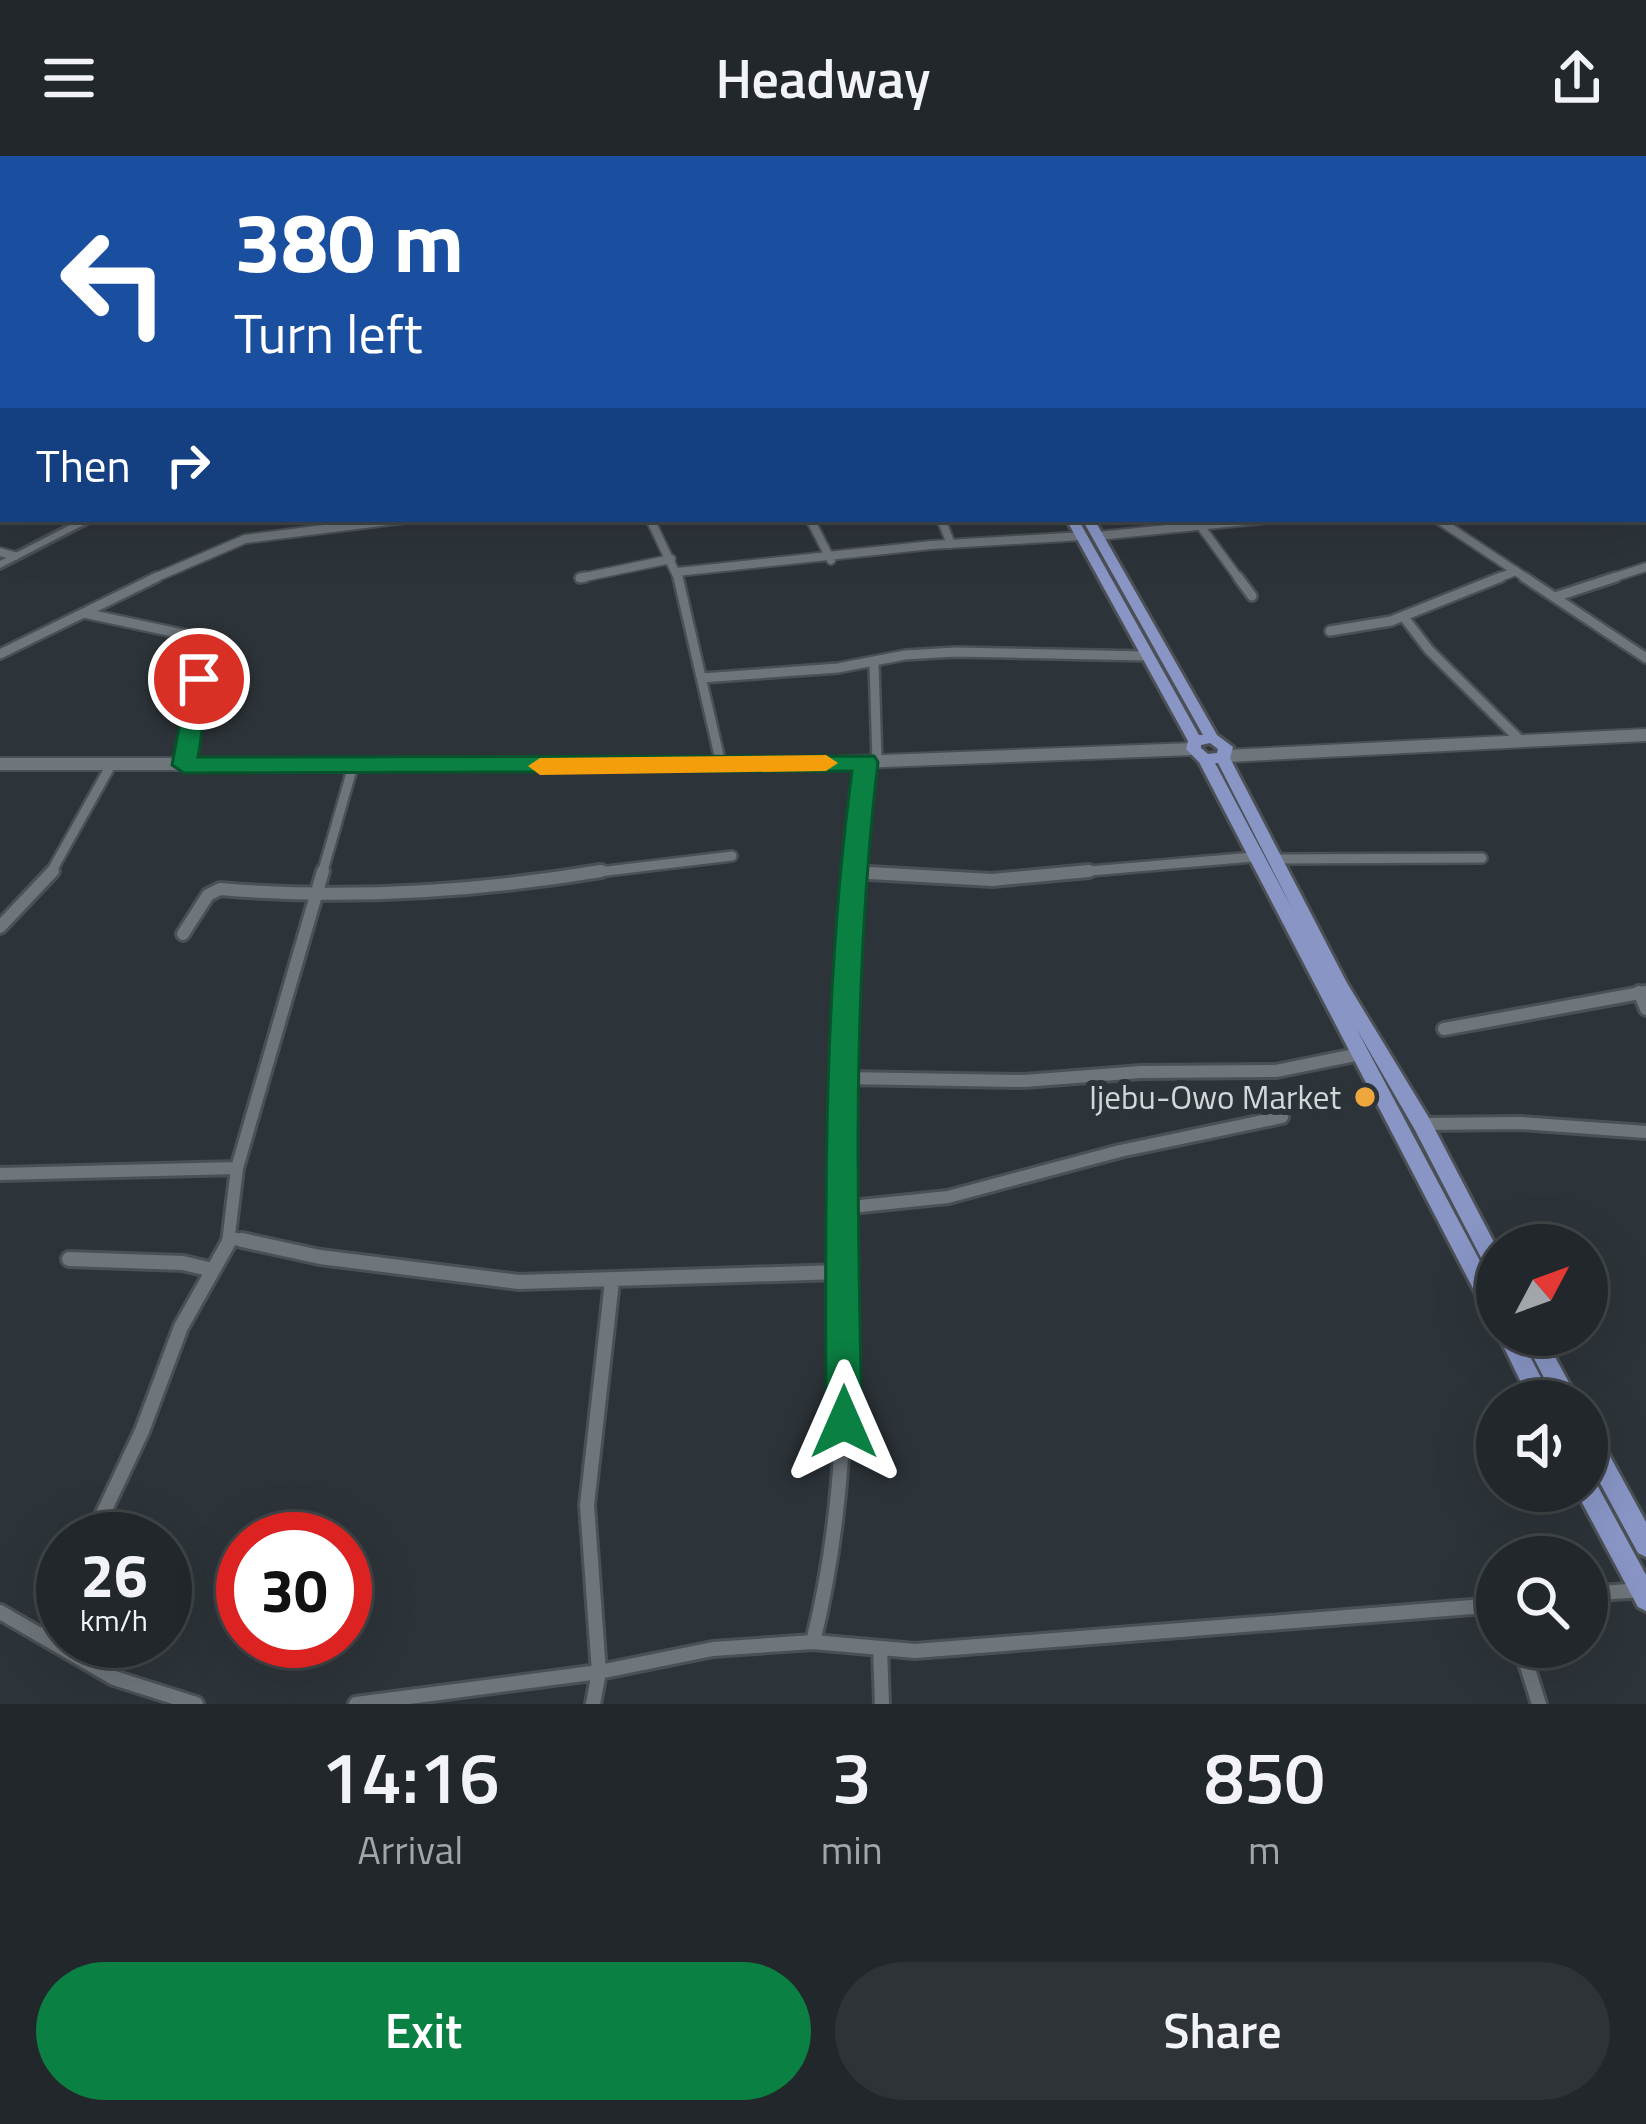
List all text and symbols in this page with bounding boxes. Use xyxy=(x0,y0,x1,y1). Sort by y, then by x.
text: Headway xyxy=(715,37,931,119)
icon: menu xyxy=(36,45,102,111)
icon: share xyxy=(1544,45,1610,111)
text: 380 m xyxy=(234,177,464,305)
icon: left xyxy=(36,204,192,360)
text: Turn left xyxy=(234,292,423,374)
text: Then xyxy=(36,431,131,499)
icon: right xyxy=(155,432,221,498)
pin xyxy=(148,628,250,730)
icon: arrive xyxy=(166,646,232,712)
place label: Ijebu-Owo Market xyxy=(1089,1072,1341,1122)
marker: Ijebu-Owo Market xyxy=(1352,1084,1378,1110)
north arrow xyxy=(1476,1224,1608,1356)
map controls xyxy=(1476,1224,1608,1668)
position arrow xyxy=(781,1359,907,1485)
button: sound xyxy=(1476,1380,1608,1512)
speed limit sign: 30 xyxy=(216,1512,372,1668)
text: 26 xyxy=(80,1529,148,1620)
button: search xyxy=(1476,1536,1608,1668)
text: km/h xyxy=(80,1597,148,1643)
text: 14:16 xyxy=(321,1721,500,1831)
text: 3 xyxy=(832,1721,872,1831)
text: 850 xyxy=(1204,1721,1325,1831)
text: Arrival xyxy=(357,1820,463,1879)
text: min xyxy=(821,1820,883,1879)
text: m xyxy=(1248,1820,1281,1879)
button: Exit xyxy=(36,1962,811,2100)
button: Share xyxy=(835,1962,1610,2100)

